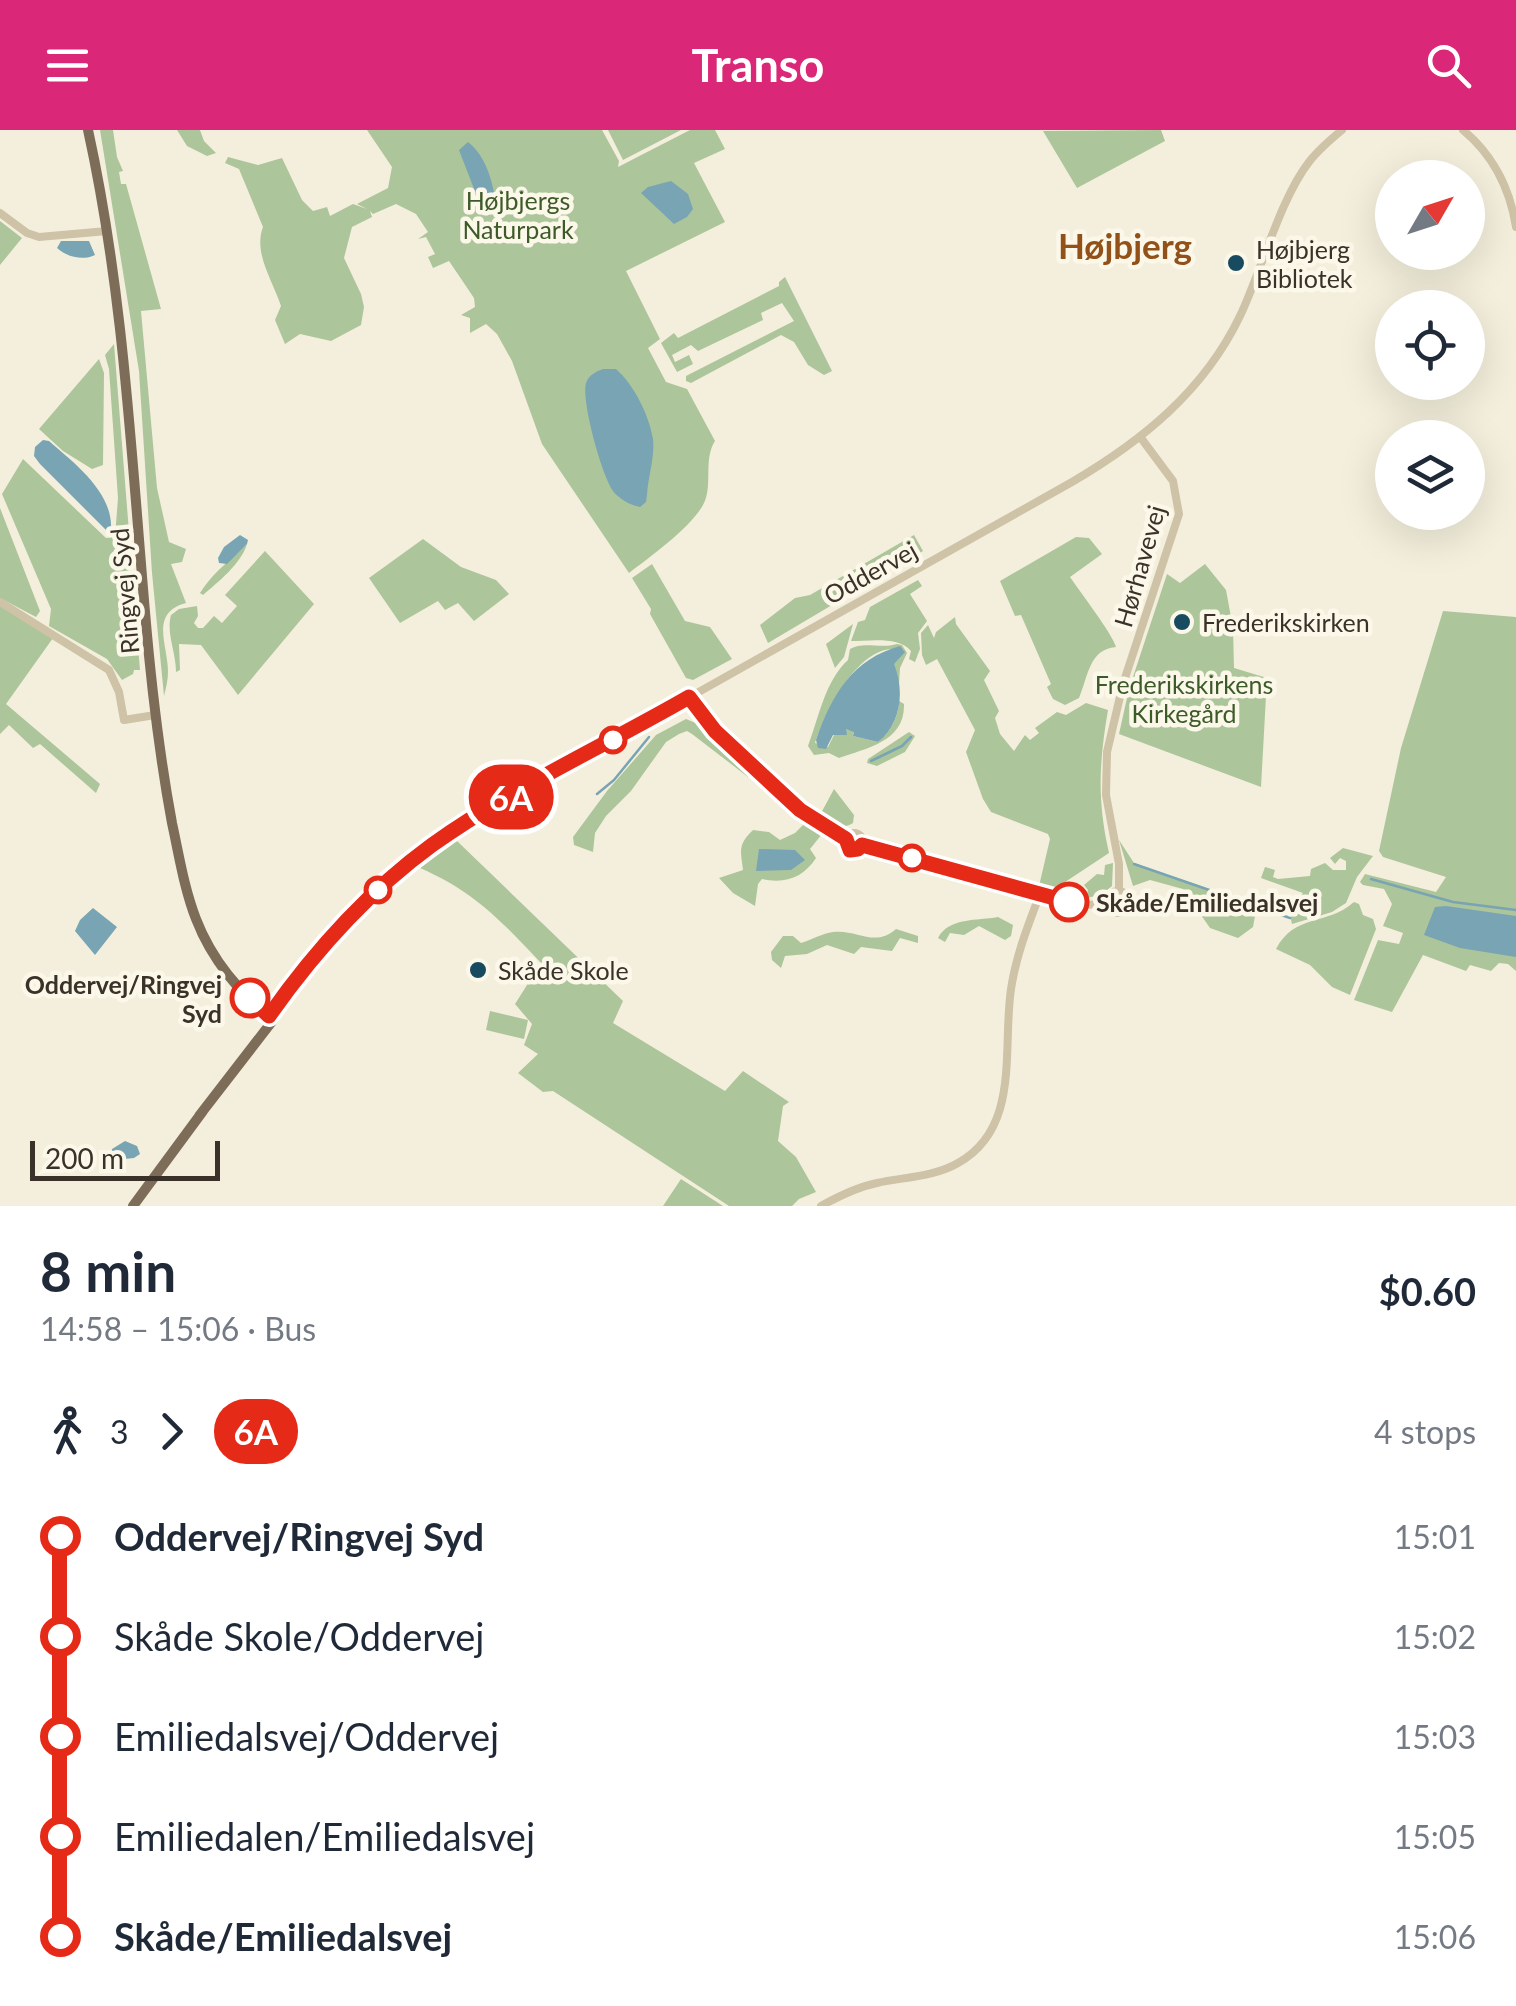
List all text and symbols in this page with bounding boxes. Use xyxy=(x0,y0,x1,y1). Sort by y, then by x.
icon: menu xyxy=(40,38,95,93)
text: Transo xyxy=(692,38,824,92)
icon: search xyxy=(1421,38,1476,93)
north arrow xyxy=(1375,160,1485,270)
map controls xyxy=(1375,160,1485,530)
park label: Højbjergs Naturpark xyxy=(462,185,574,244)
district label: Højbjerg xyxy=(1058,224,1192,266)
place label: Højbjerg Bibliotek xyxy=(1256,234,1353,293)
marker: Højbjerg Bibliotek xyxy=(1225,252,1247,274)
button: locate xyxy=(1375,290,1485,400)
button: layers xyxy=(1375,420,1485,530)
street label: Hørhavevej xyxy=(1107,502,1171,630)
street label: Ringvej Syd xyxy=(104,527,144,655)
street label: Oddervej xyxy=(818,534,922,610)
place label: Frederikskirken xyxy=(1202,607,1370,637)
marker: Frederikskirken xyxy=(1171,611,1193,633)
park label: Frederikskirkens Kirkegård xyxy=(1095,669,1273,728)
unlabelled marker xyxy=(600,727,626,753)
line badge: 6A xyxy=(466,764,556,830)
text: 6A xyxy=(489,776,533,818)
unlabelled marker xyxy=(899,845,925,871)
unlabelled marker xyxy=(365,877,391,903)
marker: Skåde/Emiliedalsvej xyxy=(1050,883,1088,921)
place label: Skåde/Emiliedalsvej xyxy=(1096,887,1318,917)
place label: Skåde Skole xyxy=(498,955,629,985)
marker: Skåde Skole xyxy=(467,959,489,981)
place label: Oddervej/Ringvej Syd xyxy=(25,969,222,1028)
marker: Oddervej/Ringvej Syd xyxy=(231,979,269,1017)
scale bar xyxy=(30,1136,220,1180)
text: 200 m xyxy=(45,1141,124,1175)
text: 8 min xyxy=(40,1238,176,1304)
text: $0.60 xyxy=(1379,1268,1476,1314)
text: 14:58 – 15:06 · Bus xyxy=(40,1309,316,1348)
icon: walk xyxy=(40,1404,95,1459)
icon: forward xyxy=(144,1404,199,1459)
text: 6A xyxy=(234,1410,278,1452)
text: 3 xyxy=(110,1412,129,1451)
text: 4 stops xyxy=(1374,1412,1476,1451)
text: Oddervej/Ringvej Syd xyxy=(114,1513,484,1559)
text: 15:01 xyxy=(1394,1517,1476,1556)
text: Skåde Skole/Oddervej xyxy=(114,1613,484,1659)
text: 15:02 xyxy=(1394,1617,1476,1656)
text: Emiliedalsvej/Oddervej xyxy=(114,1713,499,1759)
text: 15:03 xyxy=(1394,1717,1476,1756)
text: Emiliedalen/Emiliedalsvej xyxy=(114,1813,535,1859)
text: 15:05 xyxy=(1394,1817,1476,1856)
text: Skåde/Emiliedalsvej xyxy=(114,1913,452,1959)
text: 15:06 xyxy=(1394,1917,1476,1956)

